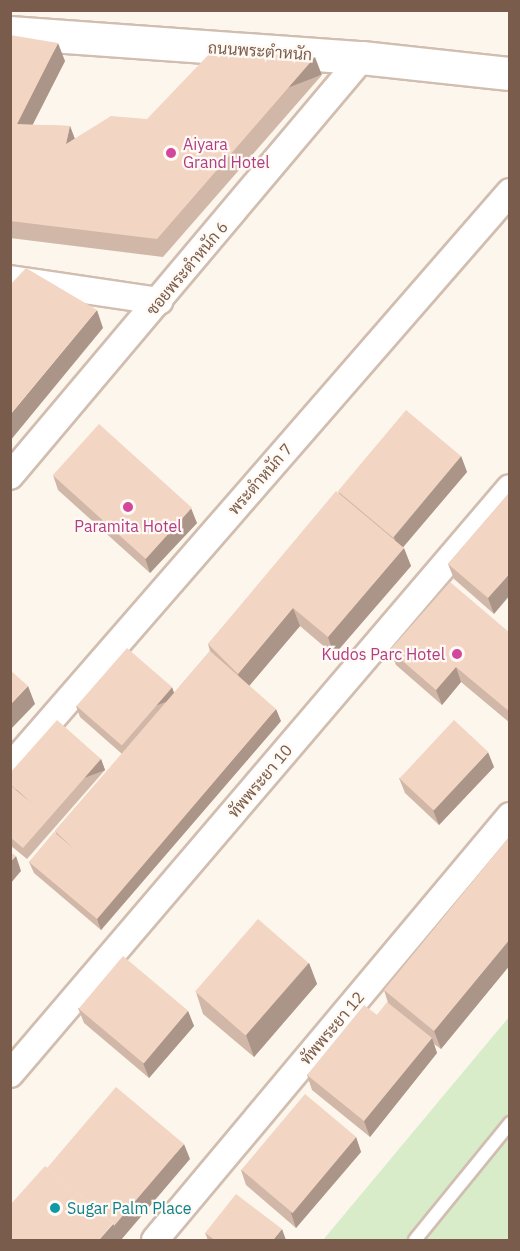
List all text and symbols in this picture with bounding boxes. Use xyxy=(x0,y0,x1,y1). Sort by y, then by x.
street label: ถนนพระตำหนัก xyxy=(207,38,313,64)
place label: Aiyara Grand Hotel xyxy=(183,134,270,172)
marker: Aiyara Grand Hotel xyxy=(164,146,178,160)
street label: ซอยพระตำหนัก 6 xyxy=(142,217,232,319)
street label: พระตำหนัก 7 xyxy=(224,439,296,519)
marker: Paramita Hotel xyxy=(121,500,135,514)
place label: Paramita Hotel xyxy=(74,516,182,536)
place label: Kudos Parc Hotel xyxy=(321,644,445,664)
marker: Kudos Parc Hotel xyxy=(450,647,464,661)
street label: ทัพพระยา 10 xyxy=(224,740,296,822)
street label: ทัพพระยา 12 xyxy=(296,987,368,1069)
place label: Sugar Palm Place xyxy=(67,1198,191,1218)
marker: Sugar Palm Place xyxy=(48,1201,62,1215)

